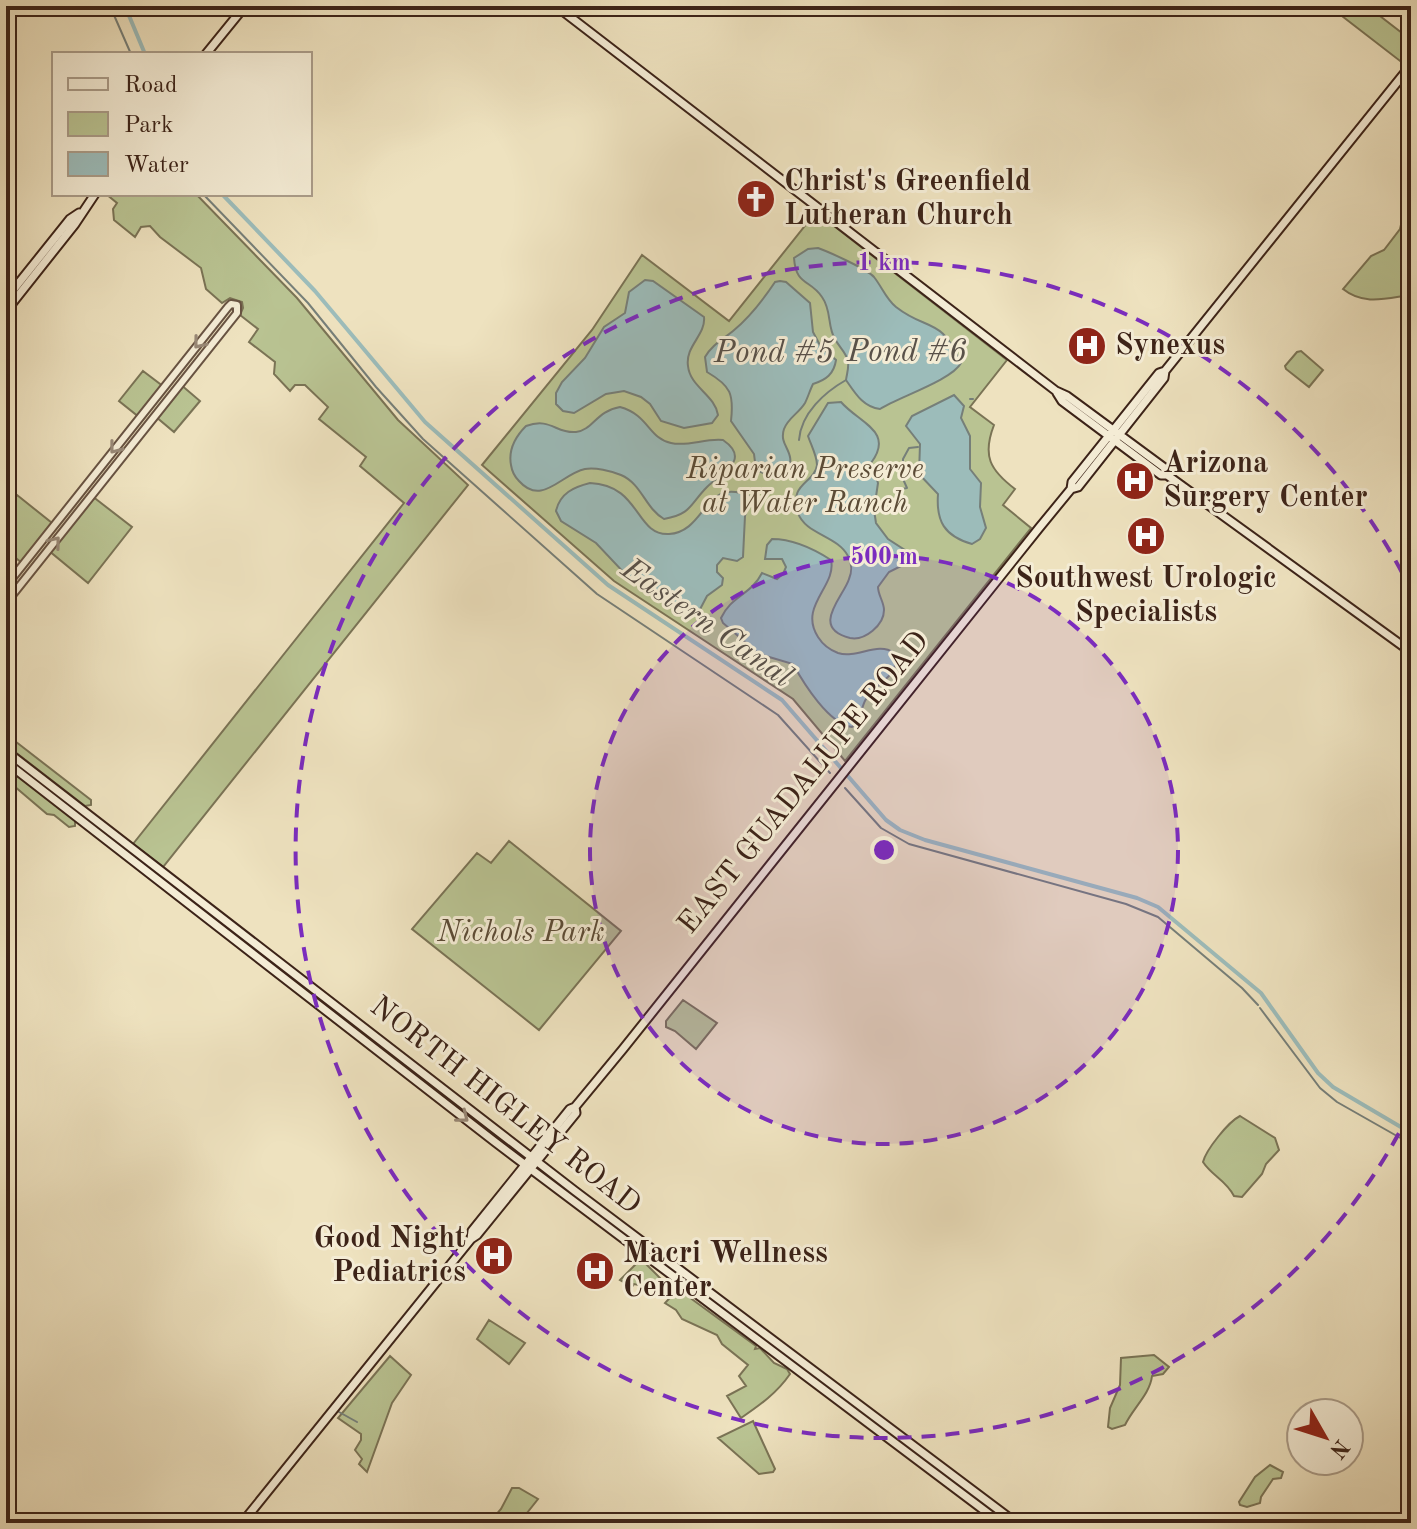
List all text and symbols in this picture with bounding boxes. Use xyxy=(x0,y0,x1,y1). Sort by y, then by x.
legend xyxy=(52,52,312,196)
text: Road xyxy=(124,74,177,98)
text: Park xyxy=(124,114,173,138)
text: Water xyxy=(124,154,189,178)
place label: Christ's Greenfield Lutheran Church xyxy=(784,167,1031,231)
church icon: Christ's Greenfield Lutheran Church xyxy=(735,178,777,220)
text: 1 km xyxy=(857,252,911,276)
hospital icon: Synexus xyxy=(1066,325,1108,367)
place label: Synexus xyxy=(1115,331,1225,361)
one-way arrow xyxy=(194,334,209,348)
water label: Pond #6 xyxy=(846,337,967,369)
water label: Pond #5 xyxy=(713,338,835,370)
one-way arrow xyxy=(111,439,125,454)
place label: Arizona Surgery Center xyxy=(1163,449,1368,513)
park label: Riparian Preserve at Water Ranch xyxy=(685,455,924,519)
hospital icon: Arizona Surgery Center xyxy=(1114,460,1156,502)
hospital icon: Southwest Urologic Specialists xyxy=(1125,515,1167,557)
one-way arrow xyxy=(45,536,59,551)
text: 500 m xyxy=(850,545,918,570)
water label: Eastern Canal xyxy=(614,553,798,695)
place label: Southwest Urologic Specialists xyxy=(1015,564,1277,628)
street label: EAST GUADALUPE ROAD xyxy=(673,626,935,940)
centre of rings xyxy=(870,836,898,864)
park label: Nichols Park xyxy=(436,918,605,948)
street label: NORTH HIGLEY ROAD xyxy=(364,991,646,1221)
one-way arrow xyxy=(454,1107,468,1122)
place label: Good Night Pediatrics xyxy=(313,1224,466,1288)
hospital icon: Good Night Pediatrics xyxy=(473,1235,515,1277)
place label: Macri Wellness Center xyxy=(623,1239,828,1303)
hospital icon: Macri Wellness Center xyxy=(574,1250,616,1292)
north arrow xyxy=(1285,1397,1365,1477)
text: N xyxy=(1325,1435,1353,1462)

